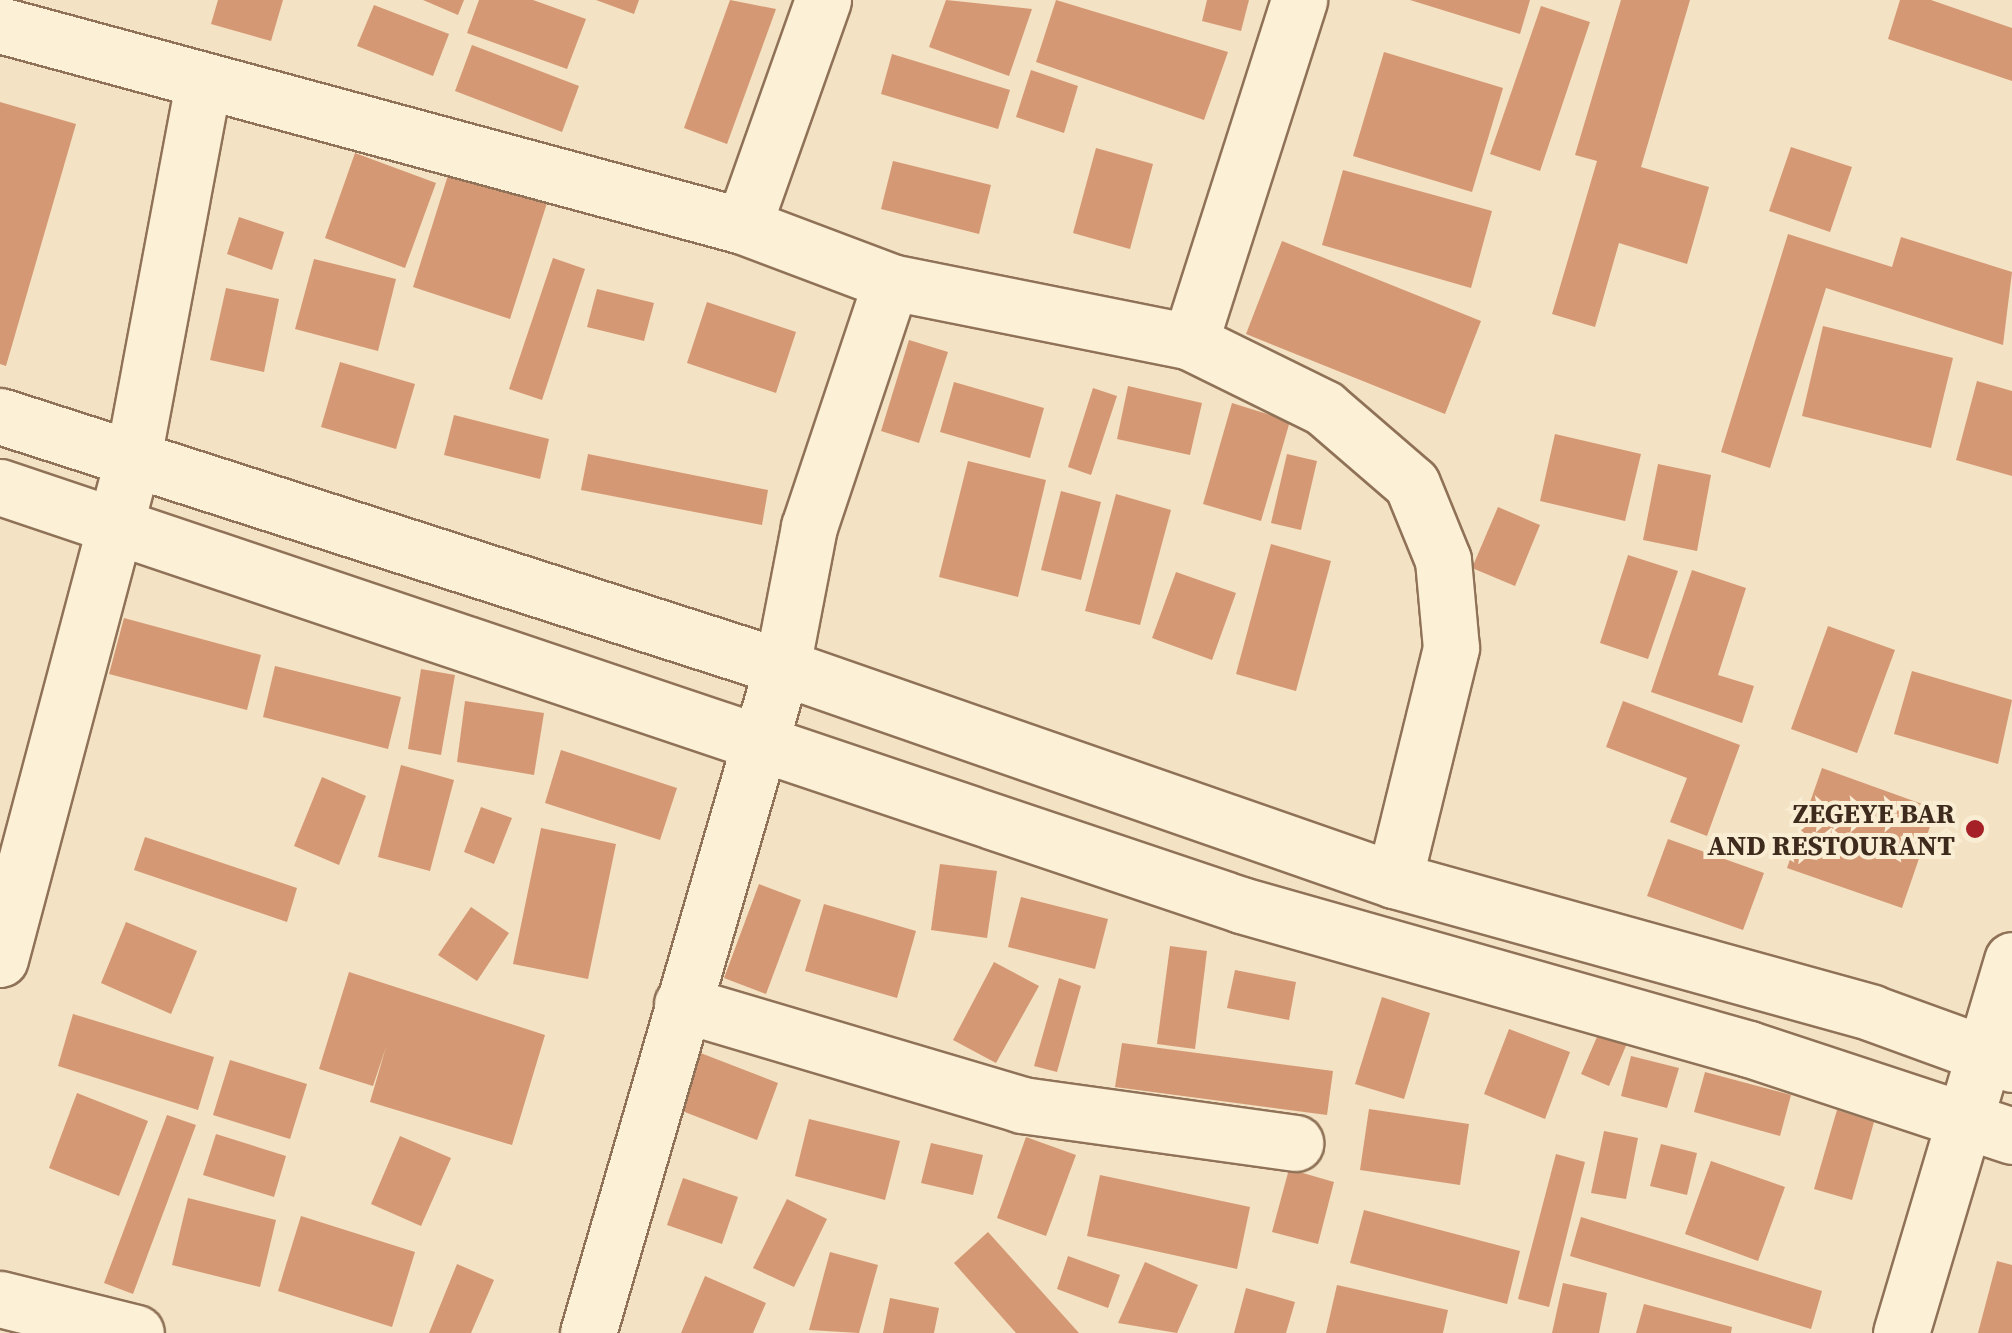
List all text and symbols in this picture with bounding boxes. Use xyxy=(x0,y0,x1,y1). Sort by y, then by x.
place label: ZEGEYE BAR AND RESTOURANT xyxy=(1707,796,1955,862)
marker: ZEGEYE BAR AND RESTOURANT xyxy=(1964,818,1986,840)

